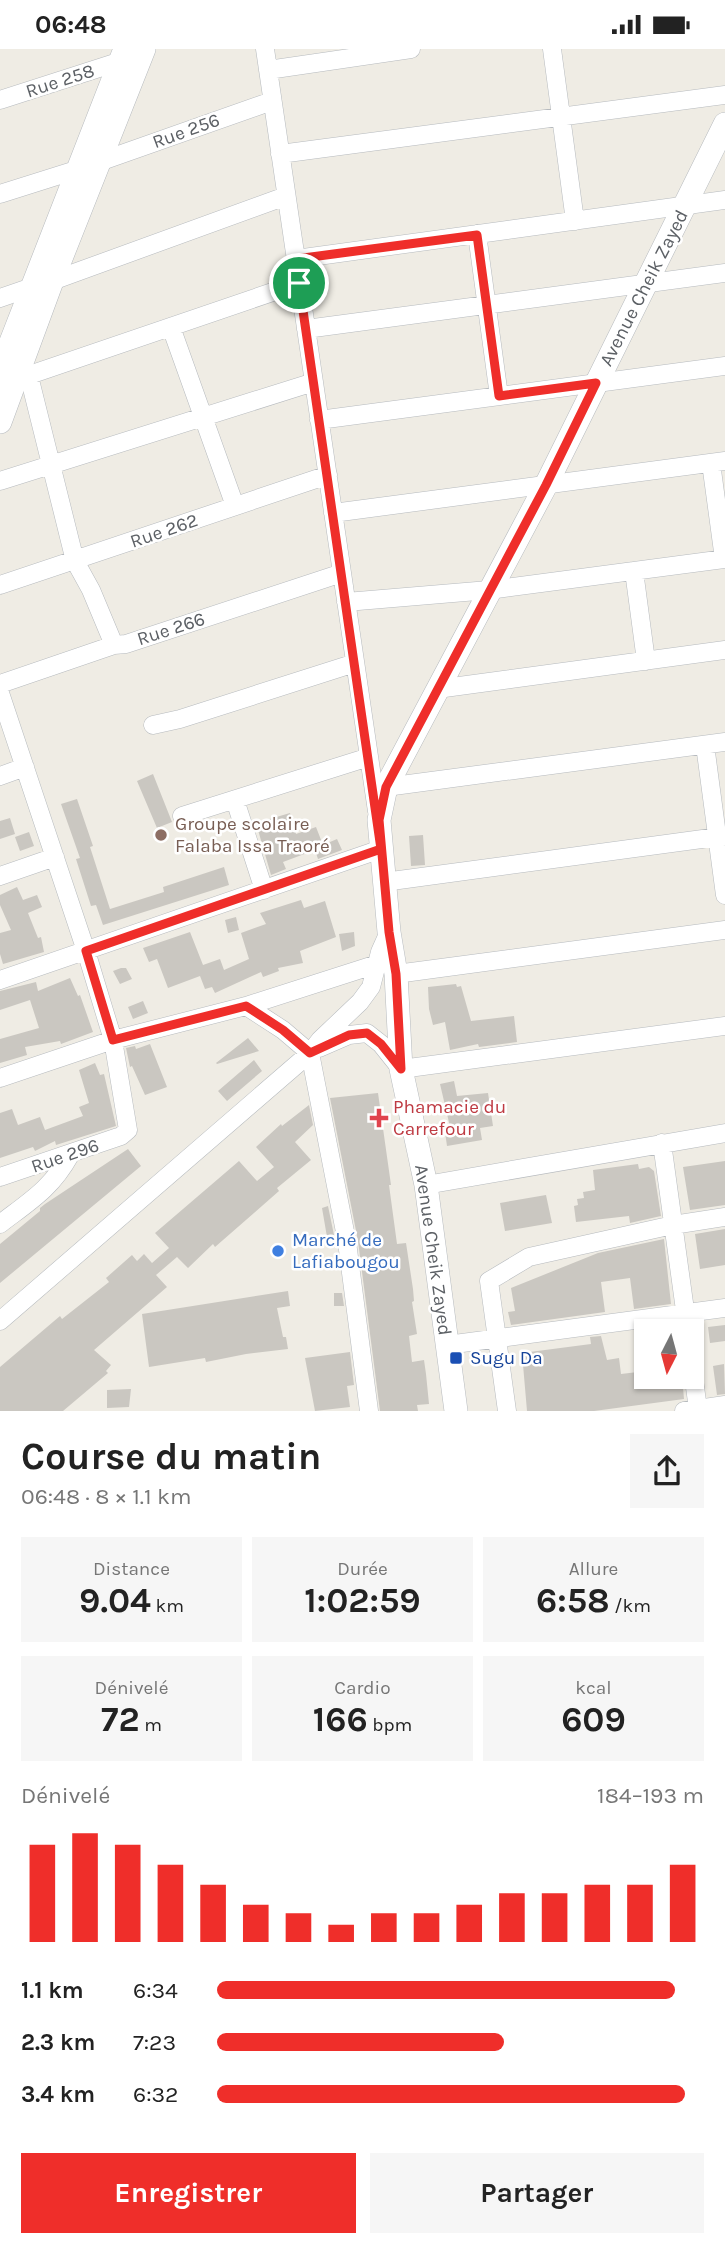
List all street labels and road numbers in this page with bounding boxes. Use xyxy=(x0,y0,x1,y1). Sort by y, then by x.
street label: Rue 258 xyxy=(23,60,97,102)
street label: Rue 256 xyxy=(149,109,223,153)
street label: Avenue Cheik Zayed xyxy=(595,206,693,370)
street label: Rue 262 xyxy=(127,509,201,553)
street label: Rue 266 xyxy=(134,608,208,650)
street label: Rue 296 xyxy=(28,1134,102,1178)
street label: Avenue Cheik Zayed xyxy=(410,1163,456,1337)

